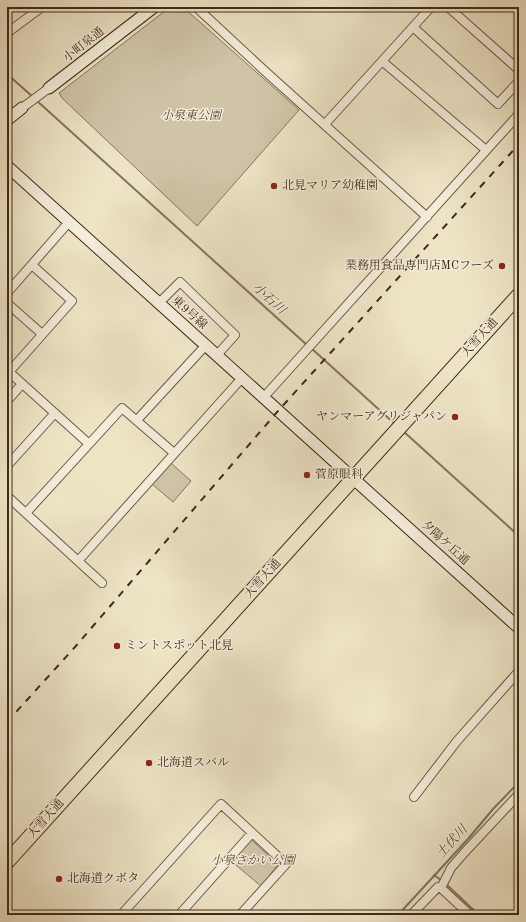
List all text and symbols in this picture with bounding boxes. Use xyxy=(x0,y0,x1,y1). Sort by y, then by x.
street label: 小町泉通 xyxy=(60,24,107,65)
park label: 小泉東公園 xyxy=(161,108,223,122)
place label: 北見マリア幼稚園 xyxy=(282,178,378,192)
marker: 北見マリア幼稚園 xyxy=(269,181,279,191)
place label: 業務用食品専門店MCフーズ xyxy=(345,258,494,272)
marker: 業務用食品専門店MCフーズ xyxy=(497,261,507,271)
water label: 小石川 xyxy=(250,280,290,318)
street label: 東9号線 xyxy=(169,293,210,332)
street label: 大雪大通 xyxy=(458,315,501,360)
place label: ヤンマーアグリジャパン xyxy=(316,410,447,423)
marker: ヤンマーアグリジャパン xyxy=(450,412,460,422)
place label: 菅原眼科 xyxy=(315,467,363,481)
marker: 菅原眼科 xyxy=(302,470,312,480)
street label: 夕陽ケ丘通 xyxy=(419,517,473,568)
street label: 大雪大通 xyxy=(241,556,284,601)
place label: ミントスポット北見 xyxy=(125,639,233,652)
marker: ミントスポット北見 xyxy=(112,641,122,651)
place label: 北海道スバル xyxy=(157,755,229,769)
marker: 北海道スバル xyxy=(144,758,154,768)
street label: 大雪大通 xyxy=(24,796,67,841)
water label: 土伏川 xyxy=(433,821,471,861)
park label: 小泉さかい公園 xyxy=(211,853,297,867)
place label: 北海道クボタ xyxy=(67,871,139,885)
marker: 北海道クボタ xyxy=(54,874,64,884)

